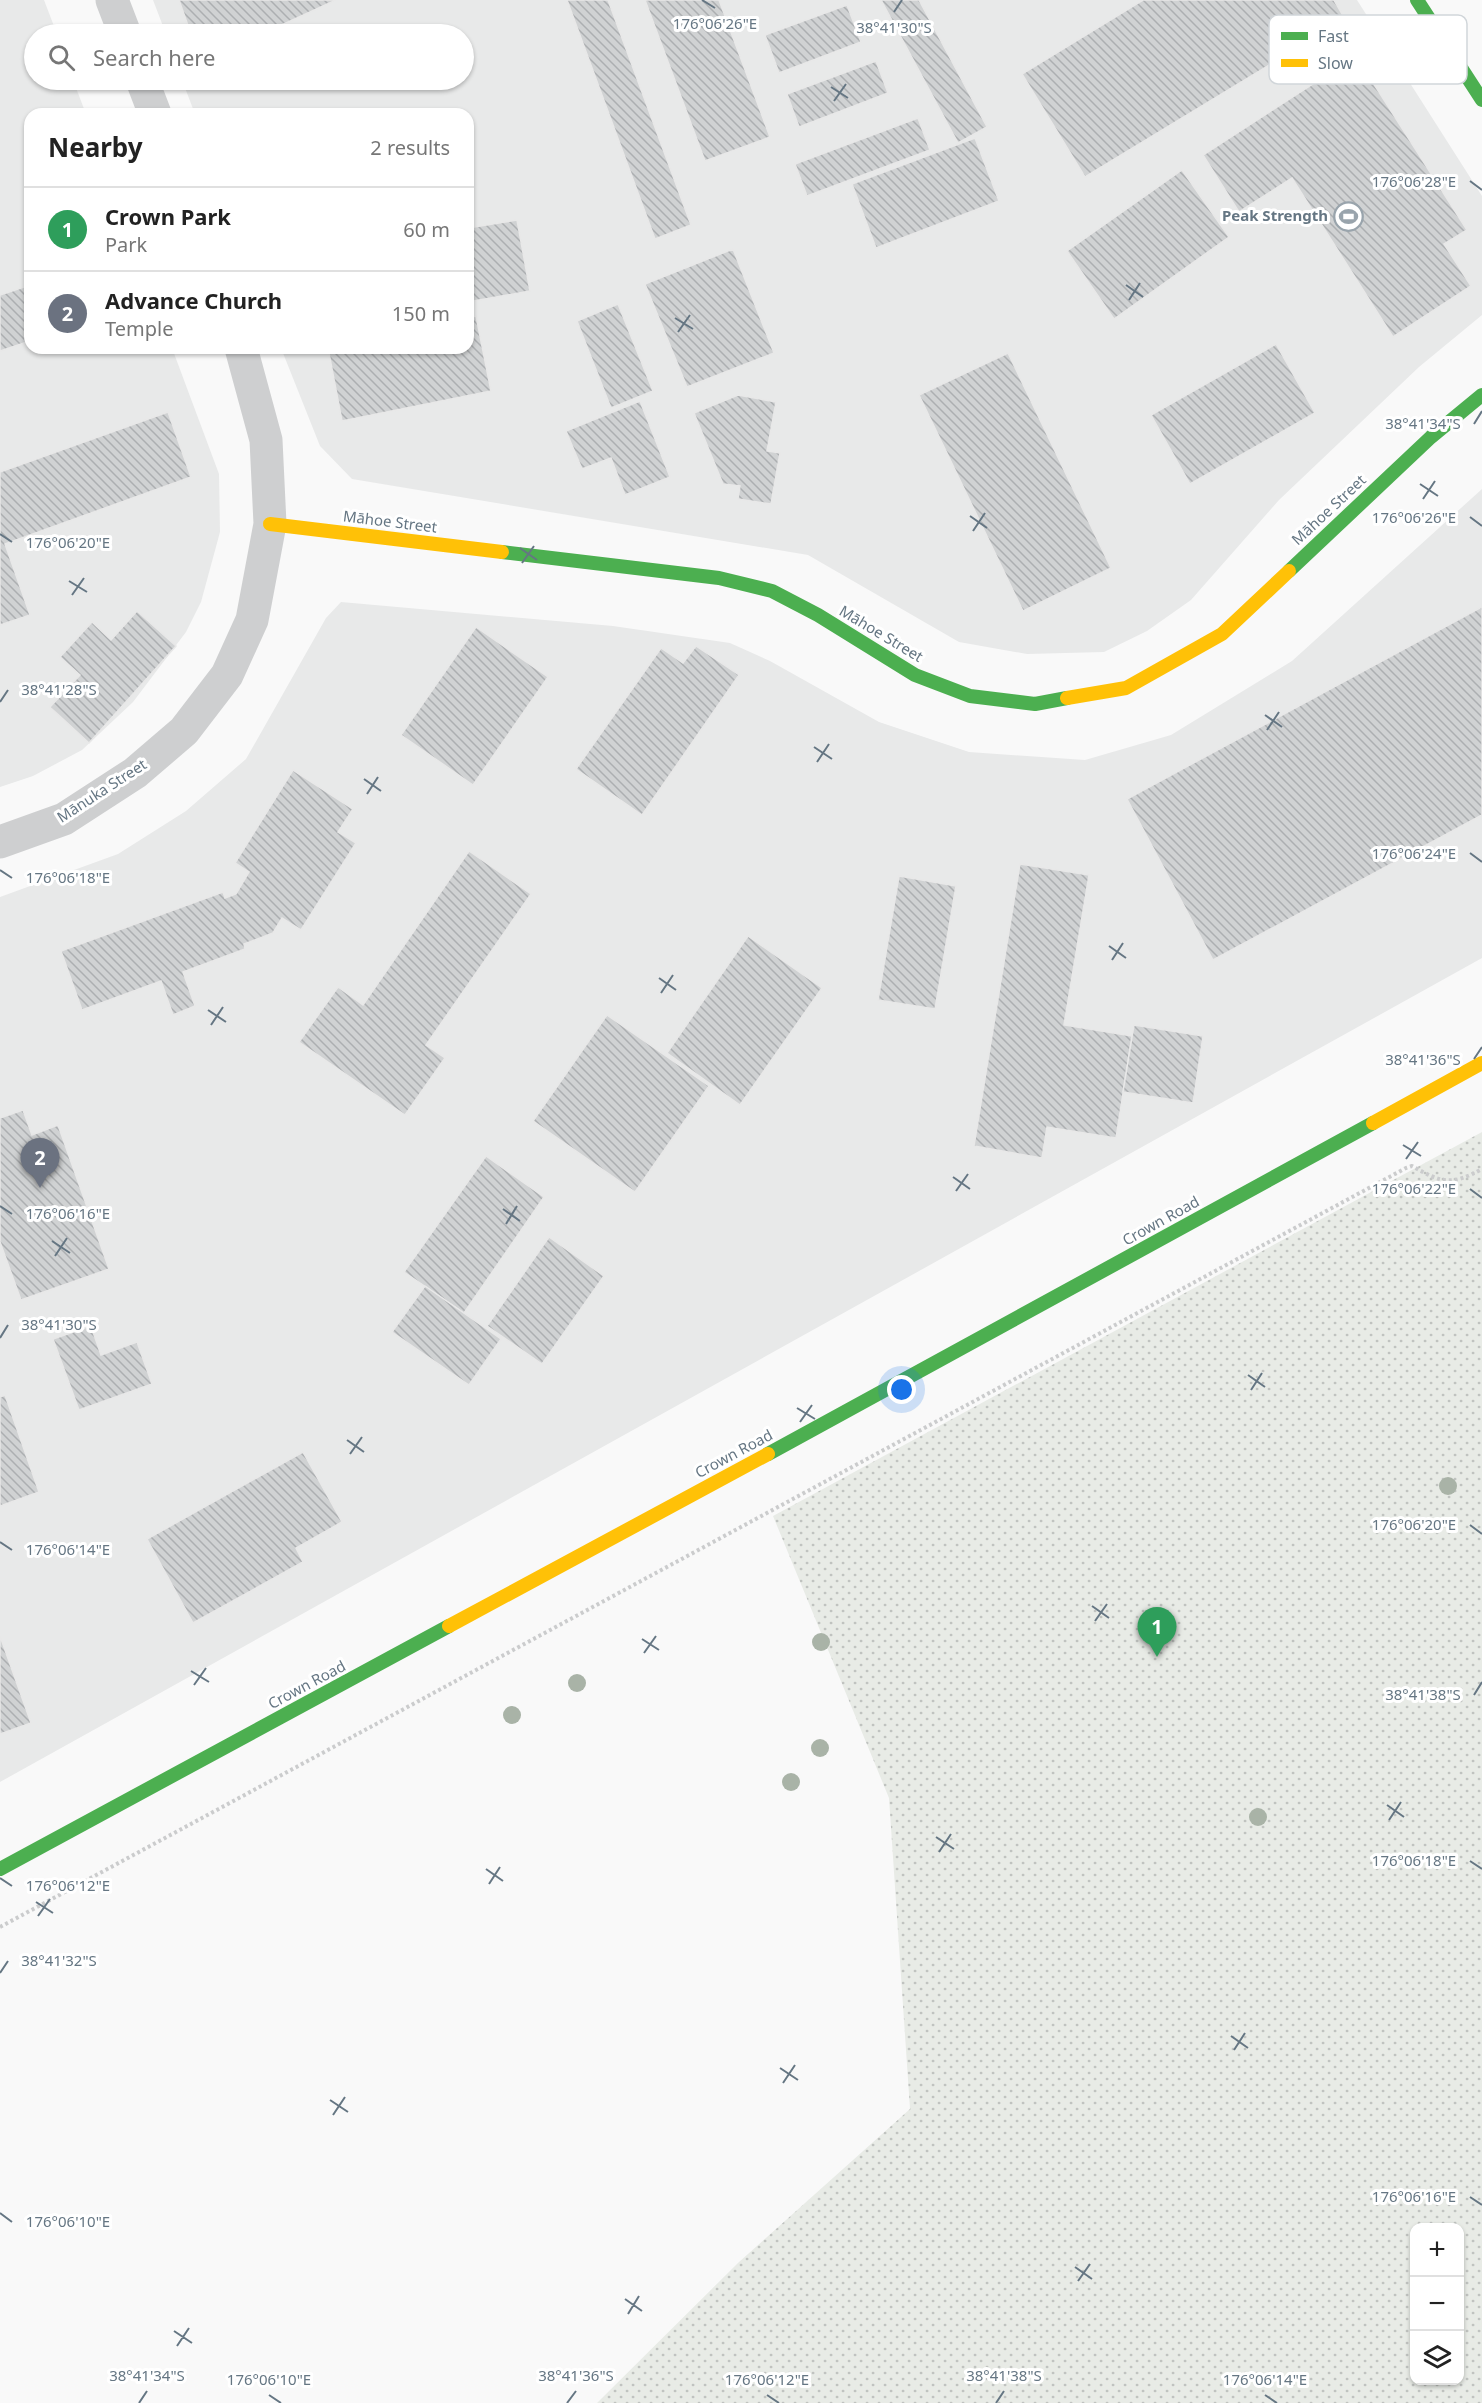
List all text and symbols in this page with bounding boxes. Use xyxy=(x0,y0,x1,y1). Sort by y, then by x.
text: 176°06'26"E xyxy=(673,13,757,33)
legend xyxy=(1269,15,1467,84)
text: 38°41'30"S xyxy=(856,17,932,37)
search box xyxy=(24,24,474,90)
text: Fast xyxy=(1318,25,1349,47)
icon: search xyxy=(45,41,78,74)
text: Search here xyxy=(93,42,215,72)
text: Slow xyxy=(1318,52,1353,74)
text: Nearby xyxy=(48,129,143,165)
text: 2 results xyxy=(370,134,450,161)
text: 176°06'28"E xyxy=(1372,171,1456,191)
sports icon: Peak Strength xyxy=(1333,200,1365,232)
text: Crown Park xyxy=(105,201,231,231)
place label: Peak Strength xyxy=(1222,205,1328,225)
text: 1 xyxy=(62,216,73,243)
text: 60 m xyxy=(403,216,450,243)
text: Park xyxy=(105,231,147,258)
text: Advance Church xyxy=(105,285,282,315)
text: 2 xyxy=(62,300,73,327)
text: 150 m xyxy=(392,300,450,327)
text: Temple xyxy=(105,315,173,342)
text: 38°41'34"S xyxy=(1385,413,1461,433)
street label: Māhoe Street xyxy=(1287,469,1370,549)
street label: Māhoe Street xyxy=(342,505,439,537)
text: 176°06'26"E xyxy=(1372,507,1456,527)
text: 176°06'20"E xyxy=(26,532,110,552)
street label: Māhoe Street xyxy=(836,600,928,666)
text: 38°41'28"S xyxy=(21,679,97,699)
street label: Mānuka Street xyxy=(53,753,150,827)
text: 176°06'24"E xyxy=(1372,843,1456,863)
text: 176°06'18"E xyxy=(26,867,110,887)
text: 38°41'36"S xyxy=(1385,1049,1461,1069)
pin: 2 xyxy=(20,1138,60,1188)
text: 176°06'22"E xyxy=(1372,1178,1456,1198)
street label: Crown Road xyxy=(1118,1191,1203,1250)
text: 176°06'16"E xyxy=(26,1203,110,1223)
text: 38°41'30"S xyxy=(21,1314,97,1334)
your location xyxy=(887,1375,916,1404)
street label: Crown Road xyxy=(691,1424,776,1482)
text: 176°06'20"E xyxy=(1372,1514,1456,1534)
text: 176°06'14"E xyxy=(26,1539,110,1559)
pin: 1 xyxy=(1138,1608,1176,1657)
street label: Crown Road xyxy=(264,1655,349,1713)
text: 38°41'38"S xyxy=(1385,1684,1461,1704)
text: 176°06'18"E xyxy=(1372,1850,1456,1870)
text: 176°06'12"E xyxy=(26,1875,110,1895)
text: 38°41'32"S xyxy=(21,1950,97,1970)
text: 176°06'16"E xyxy=(1372,2186,1456,2206)
text: 176°06'10"E xyxy=(26,2211,110,2231)
map controls xyxy=(1410,2223,1464,2385)
button: + xyxy=(1410,2223,1464,2277)
button: − xyxy=(1410,2277,1464,2331)
button: layers xyxy=(1410,2331,1464,2385)
text: 38°41'34"S xyxy=(109,2365,185,2385)
text: 38°41'36"S xyxy=(538,2365,614,2385)
text: 38°41'38"S xyxy=(966,2365,1042,2385)
text: 176°06'10"E xyxy=(227,2369,311,2389)
text: 176°06'12"E xyxy=(725,2369,809,2389)
text: 176°06'14"E xyxy=(1223,2369,1307,2389)

